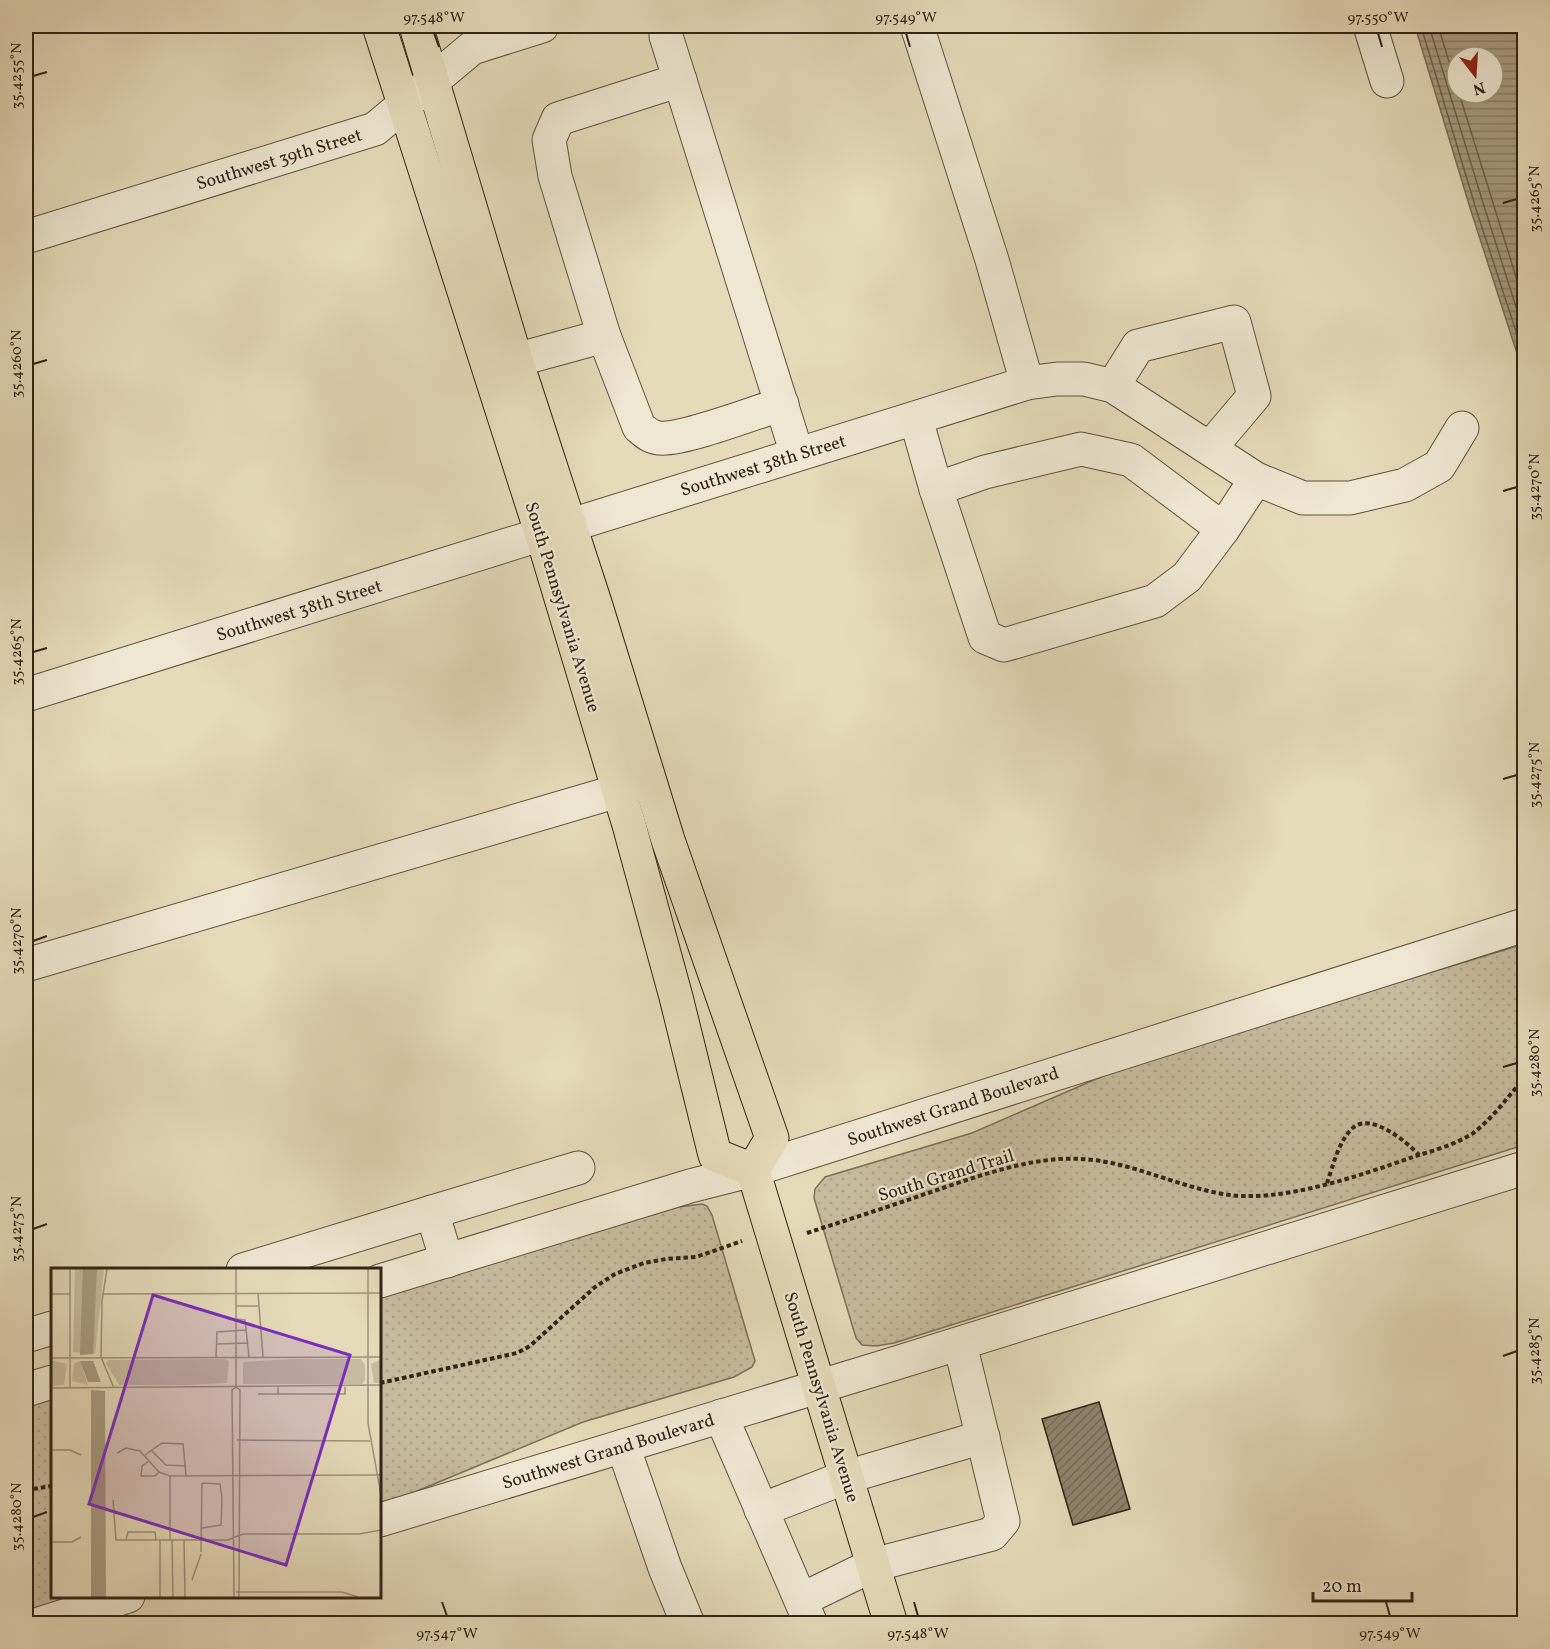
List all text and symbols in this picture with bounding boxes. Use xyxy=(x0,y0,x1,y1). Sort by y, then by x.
text: 97.548°W xyxy=(403,8,465,29)
text: 97.549°W xyxy=(875,8,937,29)
text: 97.550°W xyxy=(1347,8,1409,29)
text: 35.4255°N xyxy=(7,43,28,109)
north arrow xyxy=(1445,45,1505,105)
text: N xyxy=(1470,75,1488,100)
street label: Southwest 39th Street xyxy=(194,123,365,198)
text: 35.4265°N xyxy=(1525,165,1546,233)
text: 35.4260°N xyxy=(7,330,28,398)
street label: Southwest 38th Street xyxy=(677,429,849,504)
text: 35.4270°N xyxy=(1525,453,1546,521)
street label: South Pennsylvania Avenue xyxy=(518,499,606,716)
street label: Southwest 38th Street xyxy=(213,574,385,649)
text: 35.4265°N xyxy=(7,618,28,686)
text: 35.4275°N xyxy=(1525,742,1546,808)
text: 35.4270°N xyxy=(7,907,28,975)
text: 35.4280°N xyxy=(1525,1029,1546,1097)
street label: Southwest Grand Boulevard xyxy=(845,1061,1062,1153)
street label: South Grand Trail xyxy=(875,1144,1018,1209)
text: 35.4275°N xyxy=(7,1196,28,1262)
inset map xyxy=(51,1268,381,1598)
street label: South Pennsylvania Avenue xyxy=(777,1289,865,1506)
text: 35.4285°N xyxy=(1525,1318,1546,1384)
street label: Southwest Grand Boulevard xyxy=(499,1408,718,1497)
text: 35.4280°N xyxy=(7,1483,28,1551)
scale bar xyxy=(1313,1565,1412,1603)
text: 20 m xyxy=(1322,1575,1362,1600)
text: 97.547°W xyxy=(416,1624,478,1645)
text: 97.548°W xyxy=(887,1624,949,1645)
text: 97.549°W xyxy=(1359,1624,1421,1645)

